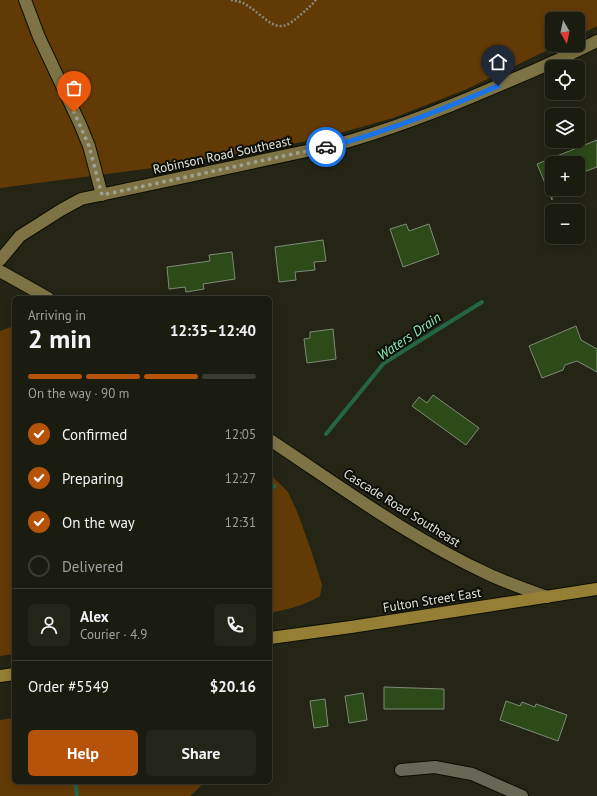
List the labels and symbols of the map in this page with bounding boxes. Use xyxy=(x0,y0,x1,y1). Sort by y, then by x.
north arrow xyxy=(545,12,585,52)
pin xyxy=(481,45,515,86)
pin xyxy=(57,71,91,112)
courier xyxy=(306,127,346,167)
street label: Robinson Road Southeast xyxy=(151,132,293,178)
water label: Waters Drain xyxy=(374,308,444,364)
street label: Cascade Road Southeast xyxy=(340,465,464,551)
street label: Fulton Street East xyxy=(382,584,483,616)

